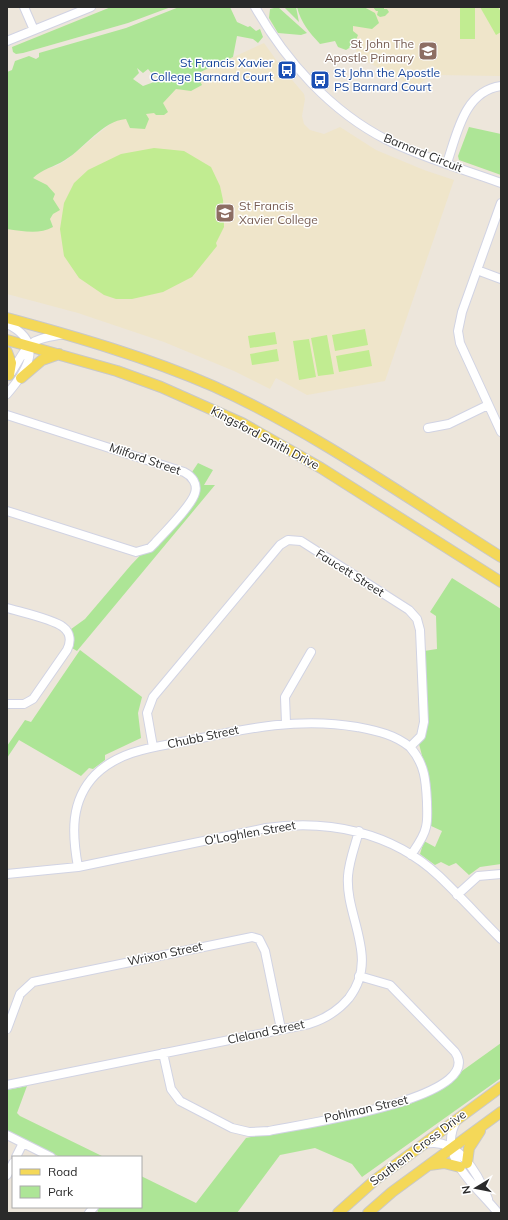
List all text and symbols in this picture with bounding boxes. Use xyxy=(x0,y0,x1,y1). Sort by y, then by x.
place label: St John The Apostle Primary xyxy=(325,36,415,65)
school or university icon: St John The Apostle Primary xyxy=(417,40,439,62)
place label: St Francis Xavier College Barnard Court xyxy=(150,55,274,84)
bus stop icon: St Francis Xavier College Barnard Court xyxy=(276,59,298,81)
place label: St John the Apostle PS Barnard Court xyxy=(334,65,440,94)
bus stop icon: St John the Apostle PS Barnard Court xyxy=(309,69,331,91)
street label: Barnard Circuit xyxy=(382,130,465,175)
place label: St Francis Xavier College xyxy=(239,198,318,227)
school or university icon: St Francis Xavier College xyxy=(214,202,236,224)
street label: Kingsford Smith Drive xyxy=(209,403,322,472)
street label: Milford Street xyxy=(107,439,183,478)
street label: Faucett Street xyxy=(313,546,387,599)
street label: Chubb Street xyxy=(166,722,240,751)
street label: O'Loghlen Street xyxy=(203,817,297,848)
street label: Wrixon Street xyxy=(126,938,204,969)
street label: Cleland Street xyxy=(226,1016,306,1047)
street label: Pohlman Street xyxy=(323,1092,409,1125)
street label: Southern Cross Drive xyxy=(367,1106,469,1189)
legend xyxy=(12,1156,142,1208)
text: Road xyxy=(48,1164,77,1179)
north arrow xyxy=(456,1168,496,1208)
text: Park xyxy=(48,1184,74,1199)
text: N xyxy=(459,1184,474,1195)

